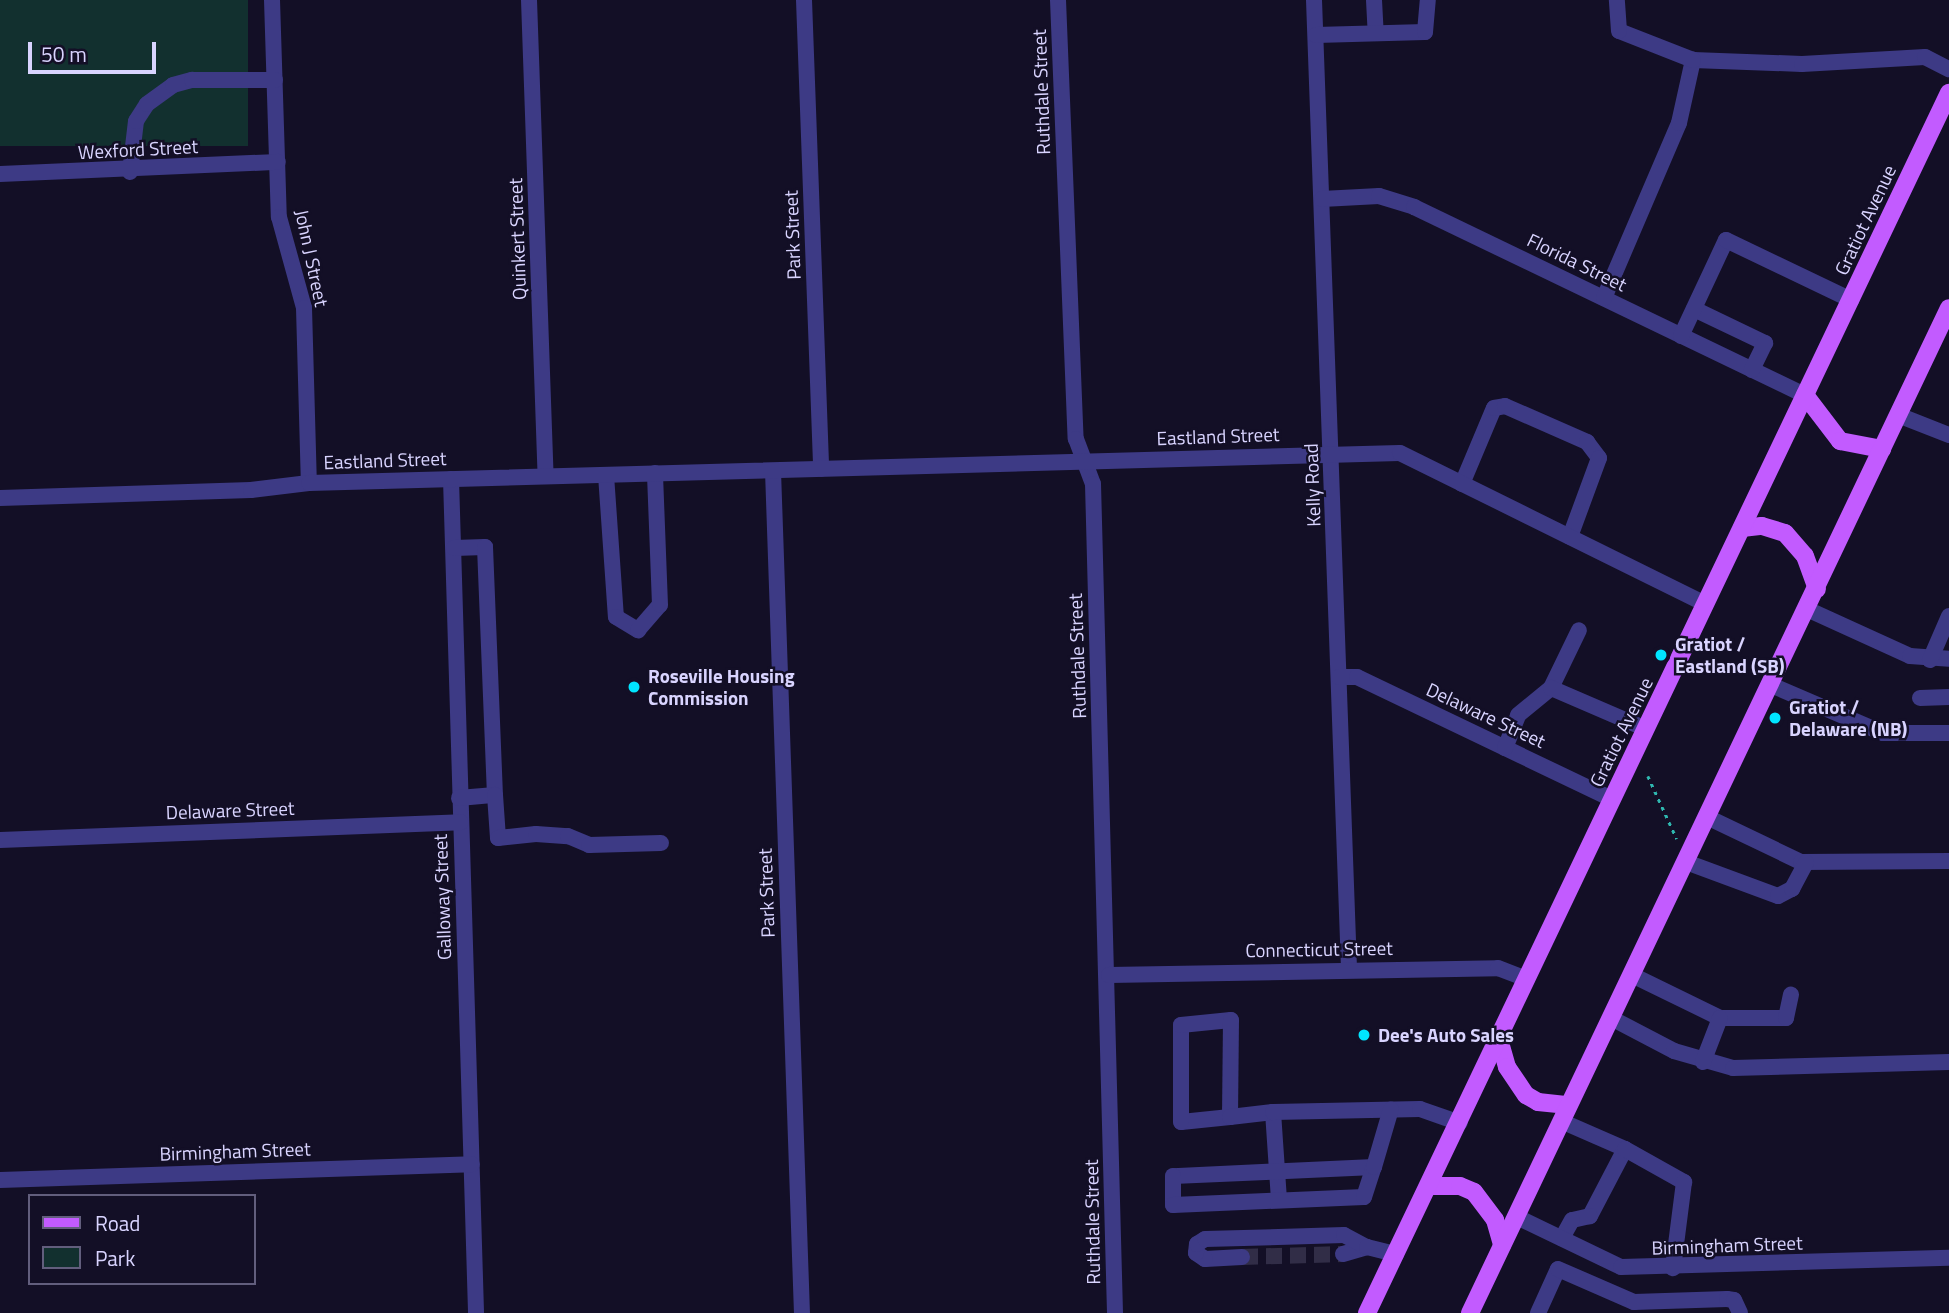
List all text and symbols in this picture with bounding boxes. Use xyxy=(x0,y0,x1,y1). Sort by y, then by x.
scale bar xyxy=(32,28,159,72)
street label: Ruthdale Street xyxy=(1027,29,1055,155)
text: 50 m xyxy=(41,38,87,70)
street label: Wexford Street xyxy=(77,134,199,164)
street label: Gratiot Avenue xyxy=(1830,161,1900,279)
street label: Quinkert Street xyxy=(503,178,531,300)
street label: Park Street xyxy=(779,190,805,280)
street label: John J Street xyxy=(291,207,333,309)
street label: Florida Street xyxy=(1524,228,1630,296)
street label: Eastland Street xyxy=(1156,422,1280,450)
street label: Kelly Road xyxy=(1299,443,1325,527)
street label: Eastland Street xyxy=(323,446,447,474)
street label: Ruthdale Street xyxy=(1063,593,1091,719)
place label: Gratiot / Eastland (SB) xyxy=(1675,633,1785,677)
marker: Gratiot / Eastland (SB) xyxy=(1653,647,1669,663)
place label: Roseville Housing Commission xyxy=(648,665,795,709)
street label: Gratiot Avenue xyxy=(1585,674,1657,790)
street label: Delaware Street xyxy=(1423,677,1549,753)
marker: Roseville Housing Commission xyxy=(626,679,642,695)
place label: Gratiot / Delaware (NB) xyxy=(1789,696,1907,740)
marker: Gratiot / Delaware (NB) xyxy=(1767,710,1783,726)
street label: Delaware Street xyxy=(165,796,295,824)
street label: Galloway Street xyxy=(428,834,456,960)
street label: Park Street xyxy=(753,848,779,938)
street label: Connecticut Street xyxy=(1245,936,1393,962)
place label: Dee's Auto Sales xyxy=(1378,1024,1514,1046)
marker: Dee's Auto Sales xyxy=(1356,1027,1372,1043)
street label: Birmingham Street xyxy=(159,1137,311,1165)
street label: Ruthdale Street xyxy=(1080,1159,1104,1285)
legend xyxy=(28,1194,256,1285)
text: Road xyxy=(95,1207,140,1239)
street label: Birmingham Street xyxy=(1651,1231,1803,1259)
text: Park xyxy=(95,1242,135,1274)

